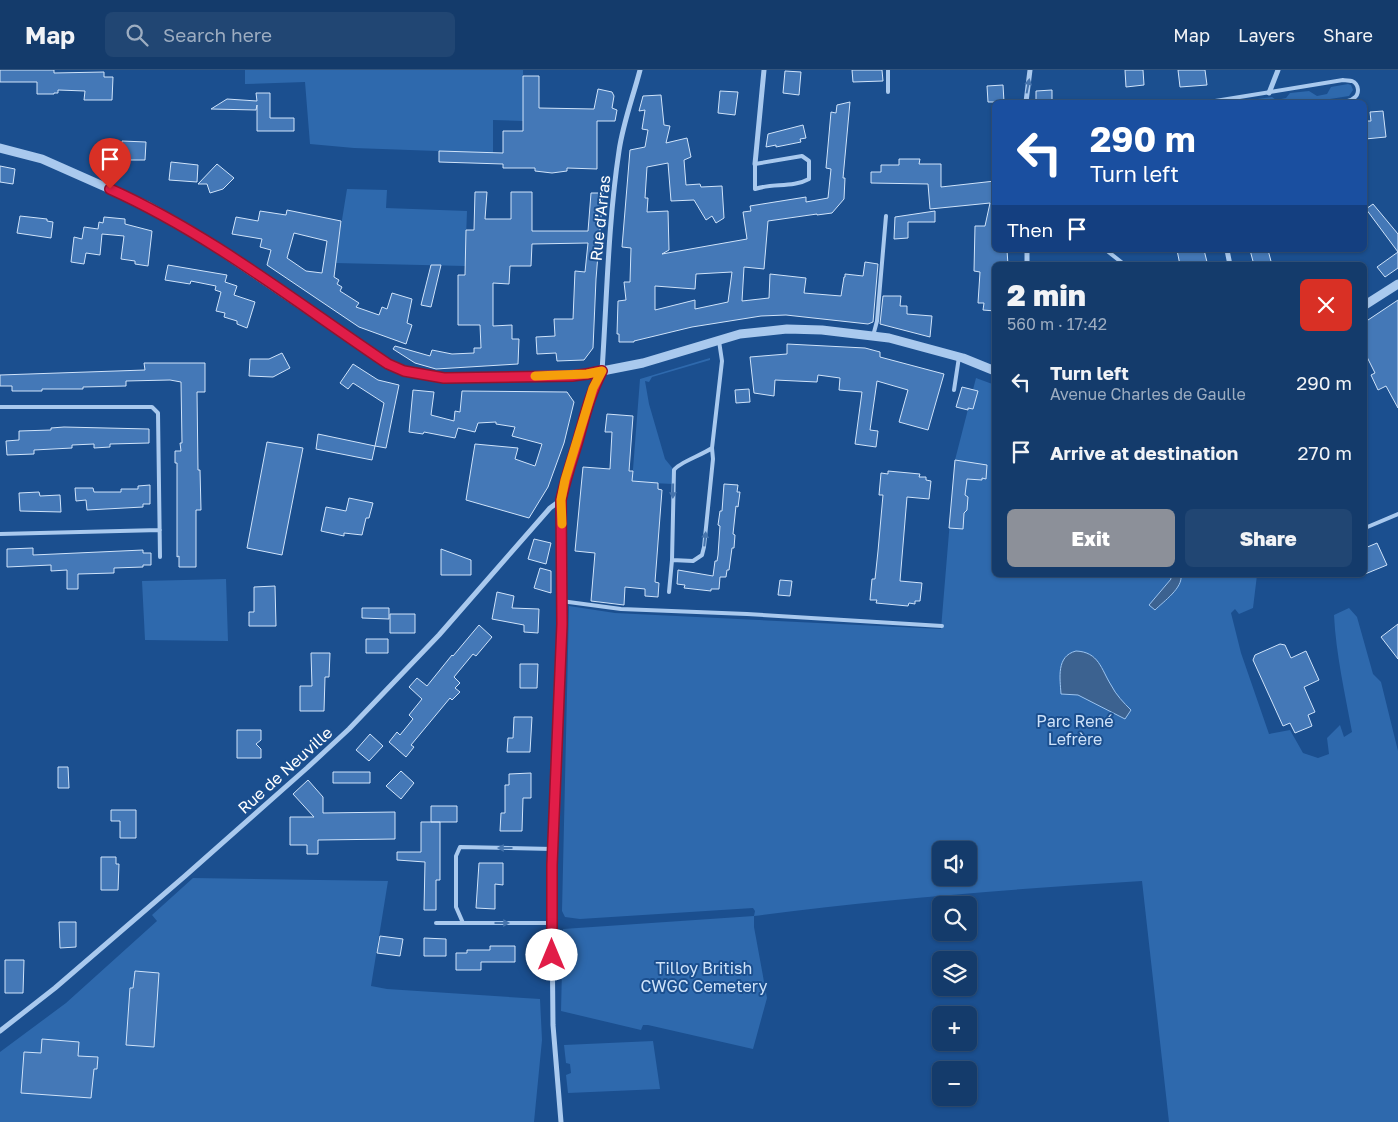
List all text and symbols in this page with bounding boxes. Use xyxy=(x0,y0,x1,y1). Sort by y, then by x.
search box xyxy=(105,12,455,57)
text: Map xyxy=(25,20,75,49)
icon: search xyxy=(123,21,151,49)
text: Search here xyxy=(163,23,272,46)
text: Map xyxy=(1173,24,1210,46)
text: Layers xyxy=(1238,24,1295,46)
text: Share xyxy=(1323,24,1373,46)
one-way arrow xyxy=(1025,78,1033,94)
text: 290 m xyxy=(1090,118,1196,160)
icon: left xyxy=(1007,120,1072,185)
pin xyxy=(89,138,131,189)
icon: arrive xyxy=(96,145,124,173)
text: Turn left xyxy=(1090,160,1179,187)
street label: Rue d'Arras xyxy=(586,174,614,262)
icon: arrive xyxy=(1063,215,1091,243)
text: Then xyxy=(1007,218,1053,241)
text: 2 min xyxy=(1007,277,1086,313)
button: close xyxy=(1300,279,1352,331)
text: 560 m · 17:42 xyxy=(1007,314,1107,334)
text: Turn left xyxy=(1050,361,1129,384)
icon: left xyxy=(1007,368,1035,396)
text: 290 m xyxy=(1296,371,1352,394)
text: Avenue Charles de Gaulle xyxy=(1050,384,1246,404)
icon: arrive xyxy=(1007,438,1035,466)
text: Arrive at destination xyxy=(1050,441,1238,464)
text: 270 m xyxy=(1298,441,1352,464)
one-way arrow xyxy=(669,483,677,499)
button: Exit xyxy=(1007,509,1175,567)
button: Share xyxy=(1185,509,1352,567)
one-way arrow xyxy=(701,531,709,547)
park label: Parc René Lefrère xyxy=(1036,711,1114,749)
street label: Rue de Neuville xyxy=(234,722,336,818)
map controls xyxy=(932,841,977,1106)
button: sound xyxy=(932,841,977,886)
one-way arrow xyxy=(496,844,512,852)
button: search xyxy=(932,896,977,941)
one-way arrow xyxy=(495,919,511,927)
position arrow xyxy=(525,928,577,980)
button: layers xyxy=(932,951,977,996)
park label: Tilloy British CWGC Cemetery xyxy=(640,958,768,996)
button: + xyxy=(932,1006,977,1051)
button: − xyxy=(932,1061,977,1106)

